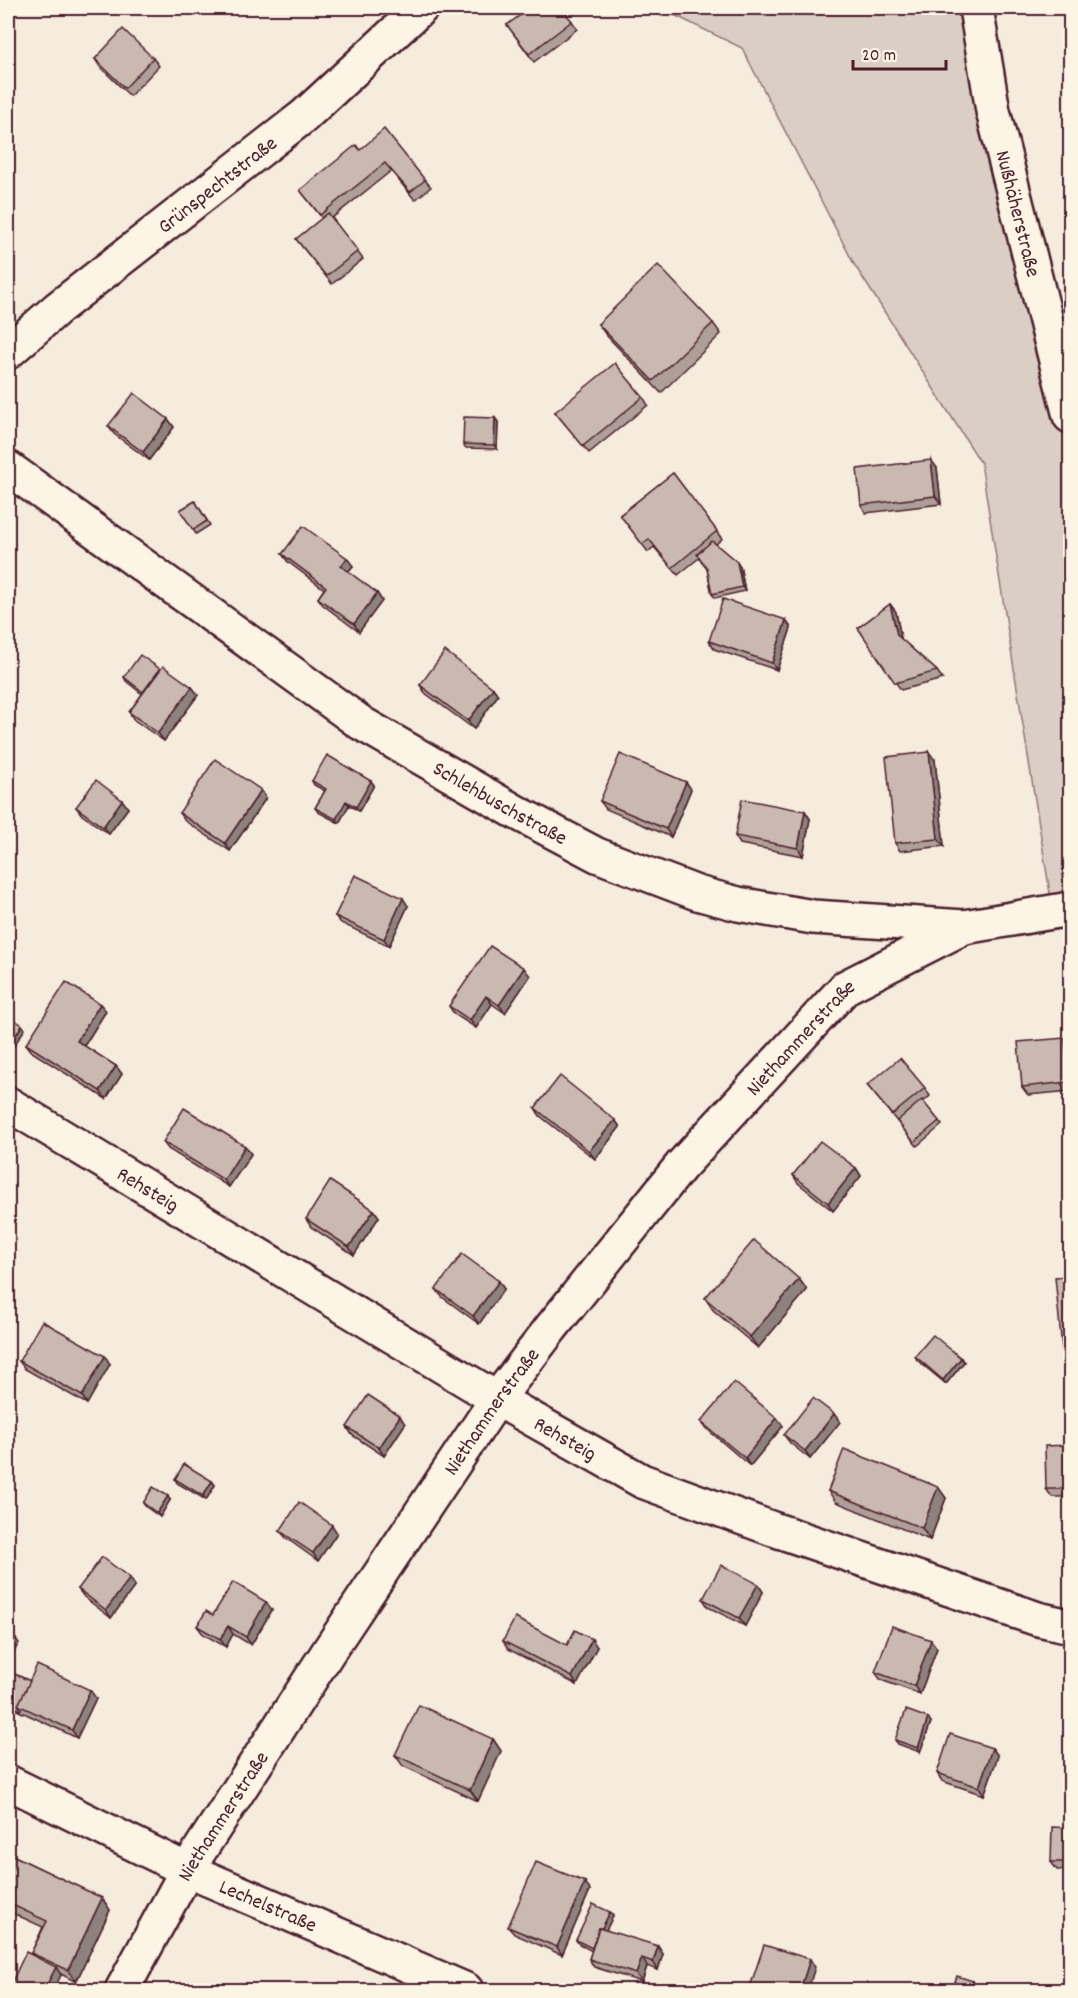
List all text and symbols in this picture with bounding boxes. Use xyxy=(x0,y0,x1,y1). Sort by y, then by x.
scale bar xyxy=(853,33,946,71)
text: 20 m xyxy=(862,44,896,69)
street label: Grünspechtstraße xyxy=(153,130,285,243)
street label: Nußhäherstraße xyxy=(986,148,1046,281)
street label: Schlehbuschstraße xyxy=(426,755,572,854)
street label: Niethammerstraße xyxy=(740,973,861,1104)
street label: Rehsteig xyxy=(110,1161,184,1222)
street label: Niethammerstraße xyxy=(438,1343,549,1483)
street label: Rehsteig xyxy=(527,1411,601,1470)
street label: Niethammerstraße xyxy=(171,1746,278,1888)
street label: Lechelstraße xyxy=(214,1873,321,1942)

